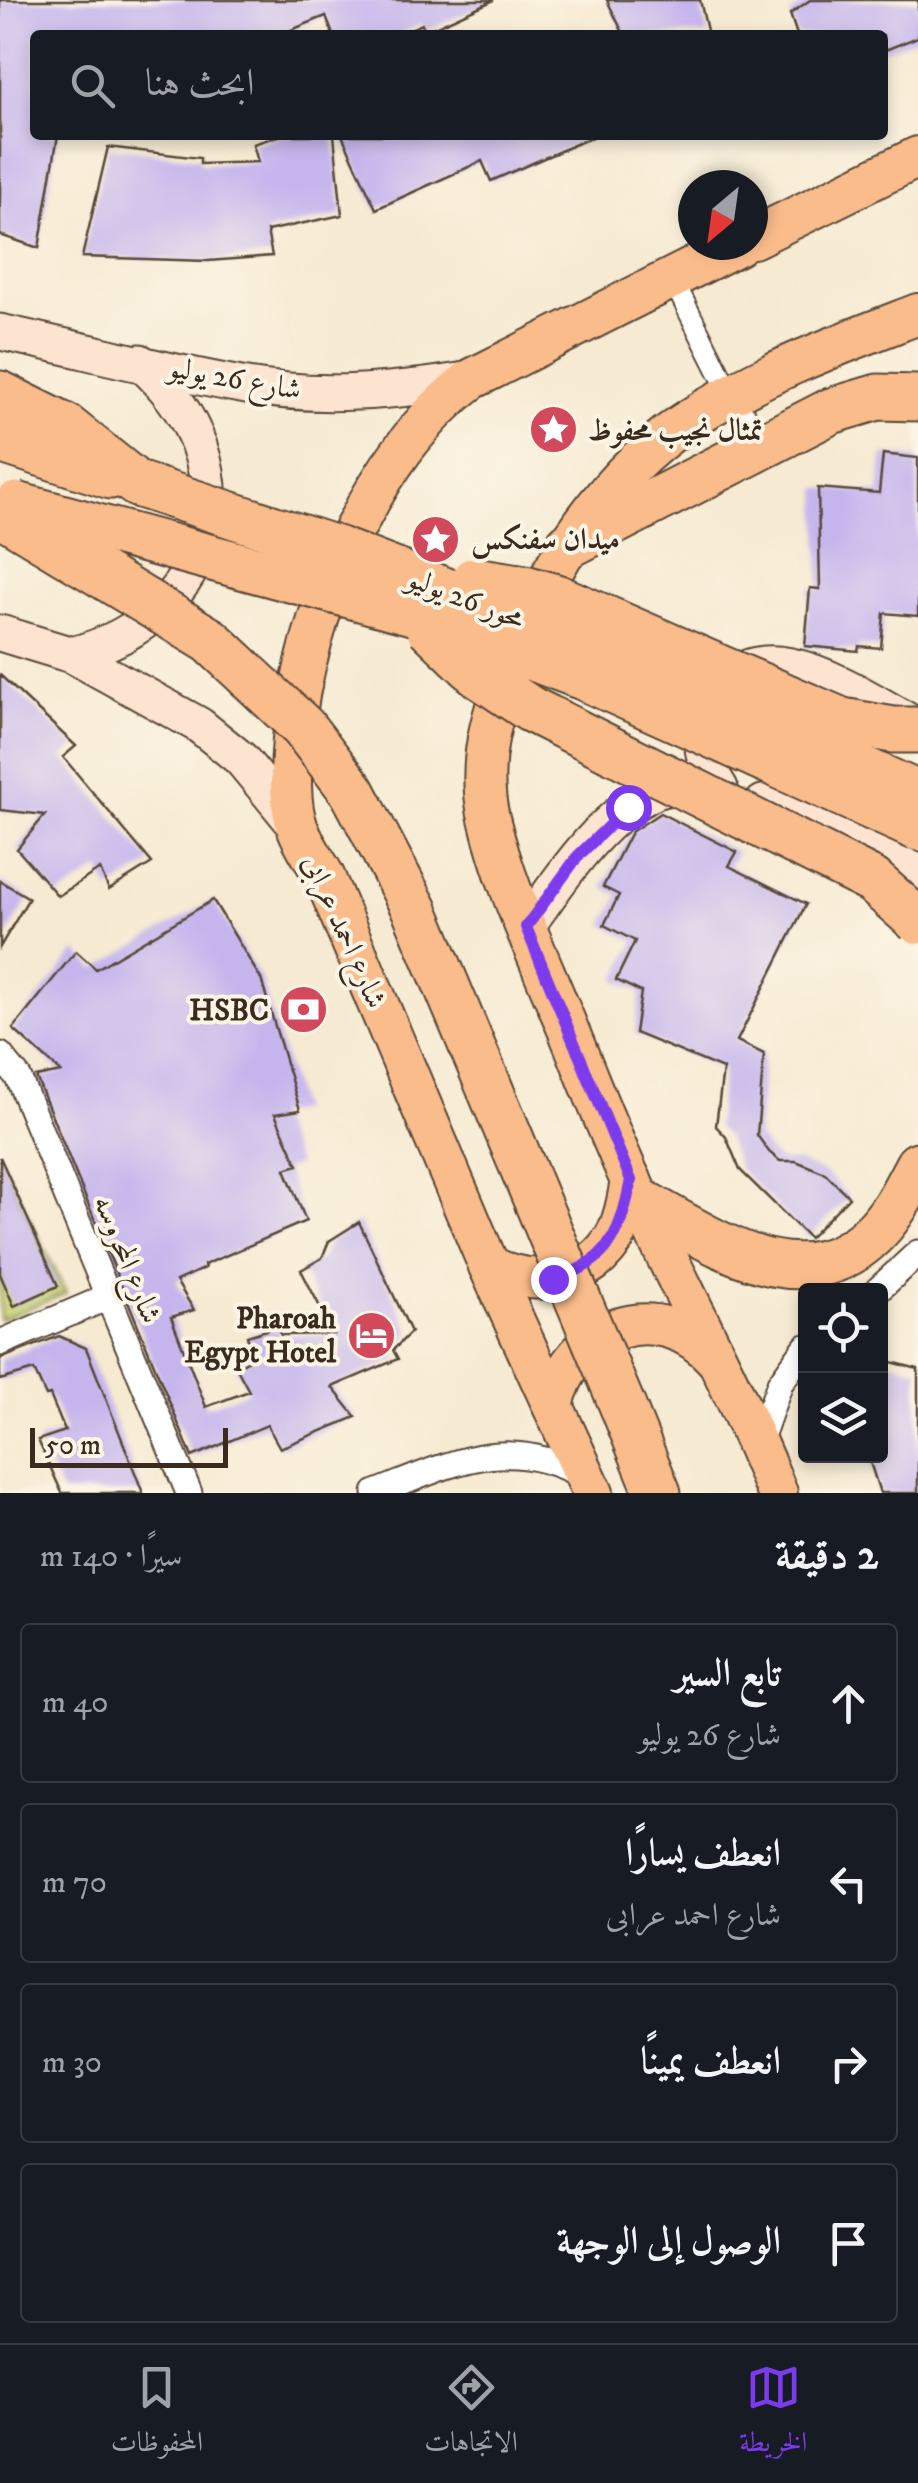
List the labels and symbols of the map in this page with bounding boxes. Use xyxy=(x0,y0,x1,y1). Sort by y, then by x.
north arrow xyxy=(678,170,768,260)
street label: شارع 26 يوليو xyxy=(162,349,304,414)
place icon: تمثال نجيب محفوظ xyxy=(527,404,579,456)
place label: تمثال نجيب محفوظ xyxy=(588,413,763,450)
place icon: ميدان سفنكس xyxy=(410,513,462,565)
place label: ميدان سفنكس xyxy=(471,522,620,560)
street label: محور 26 يوليو xyxy=(399,559,529,639)
route start xyxy=(606,785,652,831)
street label: شارع احمد عرابى xyxy=(289,849,394,1016)
bank icon: HSBC xyxy=(278,984,330,1036)
place label: HSBC xyxy=(189,993,269,1030)
street label: شارع المحروسه xyxy=(80,1190,169,1331)
route end xyxy=(531,1257,577,1303)
place label: Pharoah Egypt Hotel xyxy=(184,1301,337,1372)
hotel icon: Pharoah Egypt Hotel xyxy=(345,1309,397,1361)
scale bar xyxy=(30,1423,228,1468)

